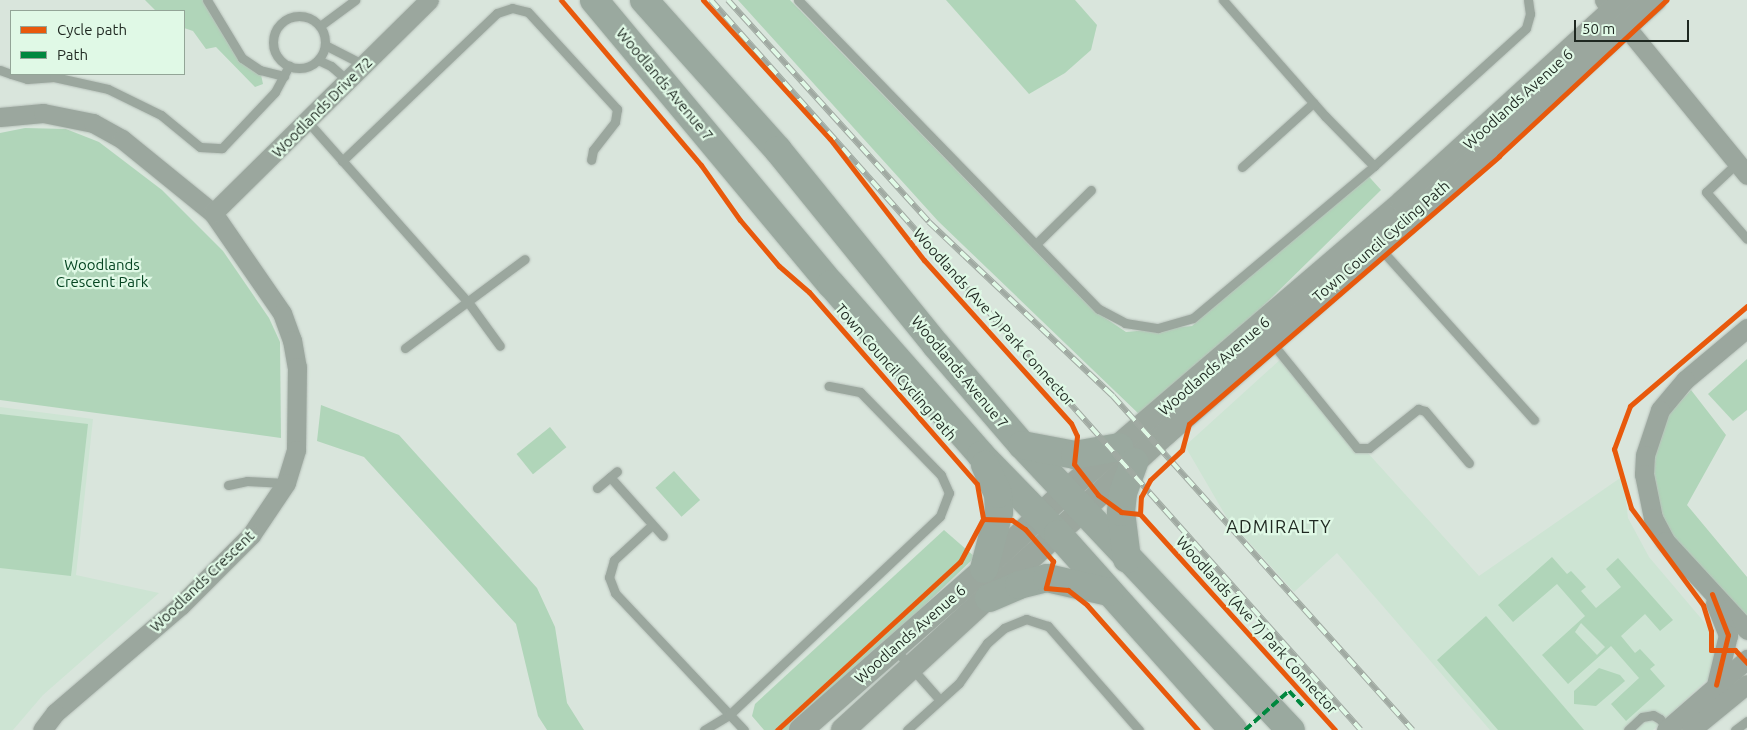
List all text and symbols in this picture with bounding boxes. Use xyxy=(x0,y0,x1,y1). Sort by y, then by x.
legend xyxy=(10,10,185,75)
scale bar xyxy=(1577,10,1692,42)
text: 50 m xyxy=(1582,20,1615,37)
text: Cycle path xyxy=(57,21,127,38)
street label: Woodlands Avenue 7 xyxy=(613,24,717,144)
street label: Woodlands Avenue 6 xyxy=(1459,45,1577,153)
text: Path xyxy=(57,46,88,63)
street label: Woodlands Drive 72 xyxy=(268,53,376,161)
street label: Town Council Cycling Path xyxy=(1309,177,1453,305)
street label: Woodlands (Ave 7) Park Connector xyxy=(909,224,1079,410)
park label: Woodlands Crescent Park xyxy=(56,255,148,290)
street label: Town Council Cycling Path xyxy=(832,300,960,444)
street label: Woodlands Avenue 7 xyxy=(908,312,1012,432)
street label: Woodlands Avenue 6 xyxy=(1155,313,1273,419)
district label: ADMIRALTY xyxy=(1225,515,1333,537)
street label: Woodlands Crescent xyxy=(146,527,258,635)
street label: Woodlands (Ave 7) Park Connector xyxy=(1172,532,1342,718)
street label: Woodlands Avenue 6 xyxy=(851,581,969,687)

